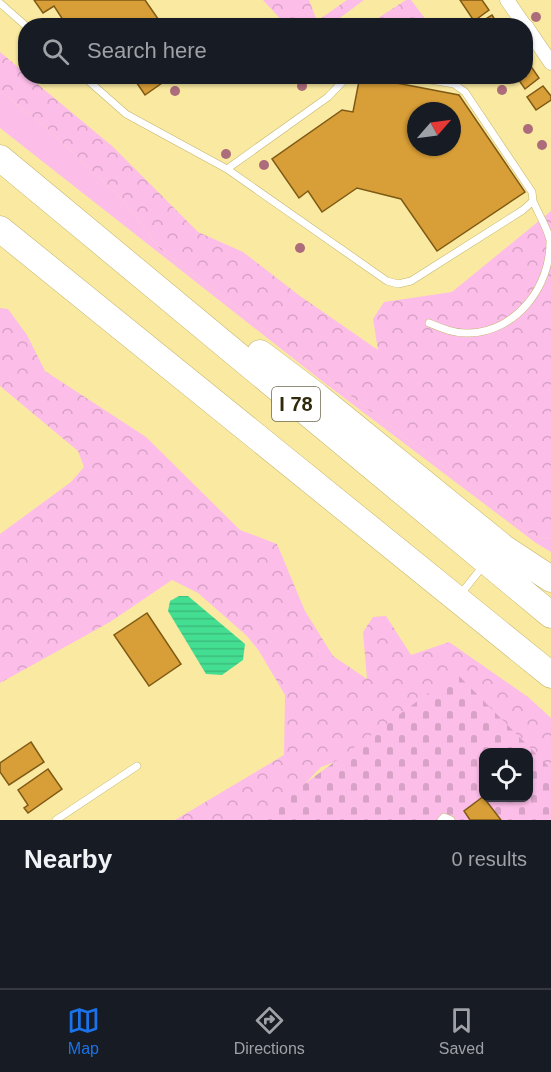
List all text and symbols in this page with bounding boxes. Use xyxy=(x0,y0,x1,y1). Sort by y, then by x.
search box xyxy=(18,18,533,84)
icon: search xyxy=(39,35,72,68)
text: Search here xyxy=(87,38,207,63)
north arrow xyxy=(407,102,461,156)
road number: I 78 xyxy=(272,387,320,421)
map controls xyxy=(479,748,533,802)
button: locate xyxy=(479,748,533,802)
text: Nearby xyxy=(24,844,112,874)
text: 0 results xyxy=(451,848,527,870)
tab: Map xyxy=(67,1004,100,1058)
tab: Directions xyxy=(234,1004,305,1058)
tab: Saved xyxy=(439,1004,484,1058)

